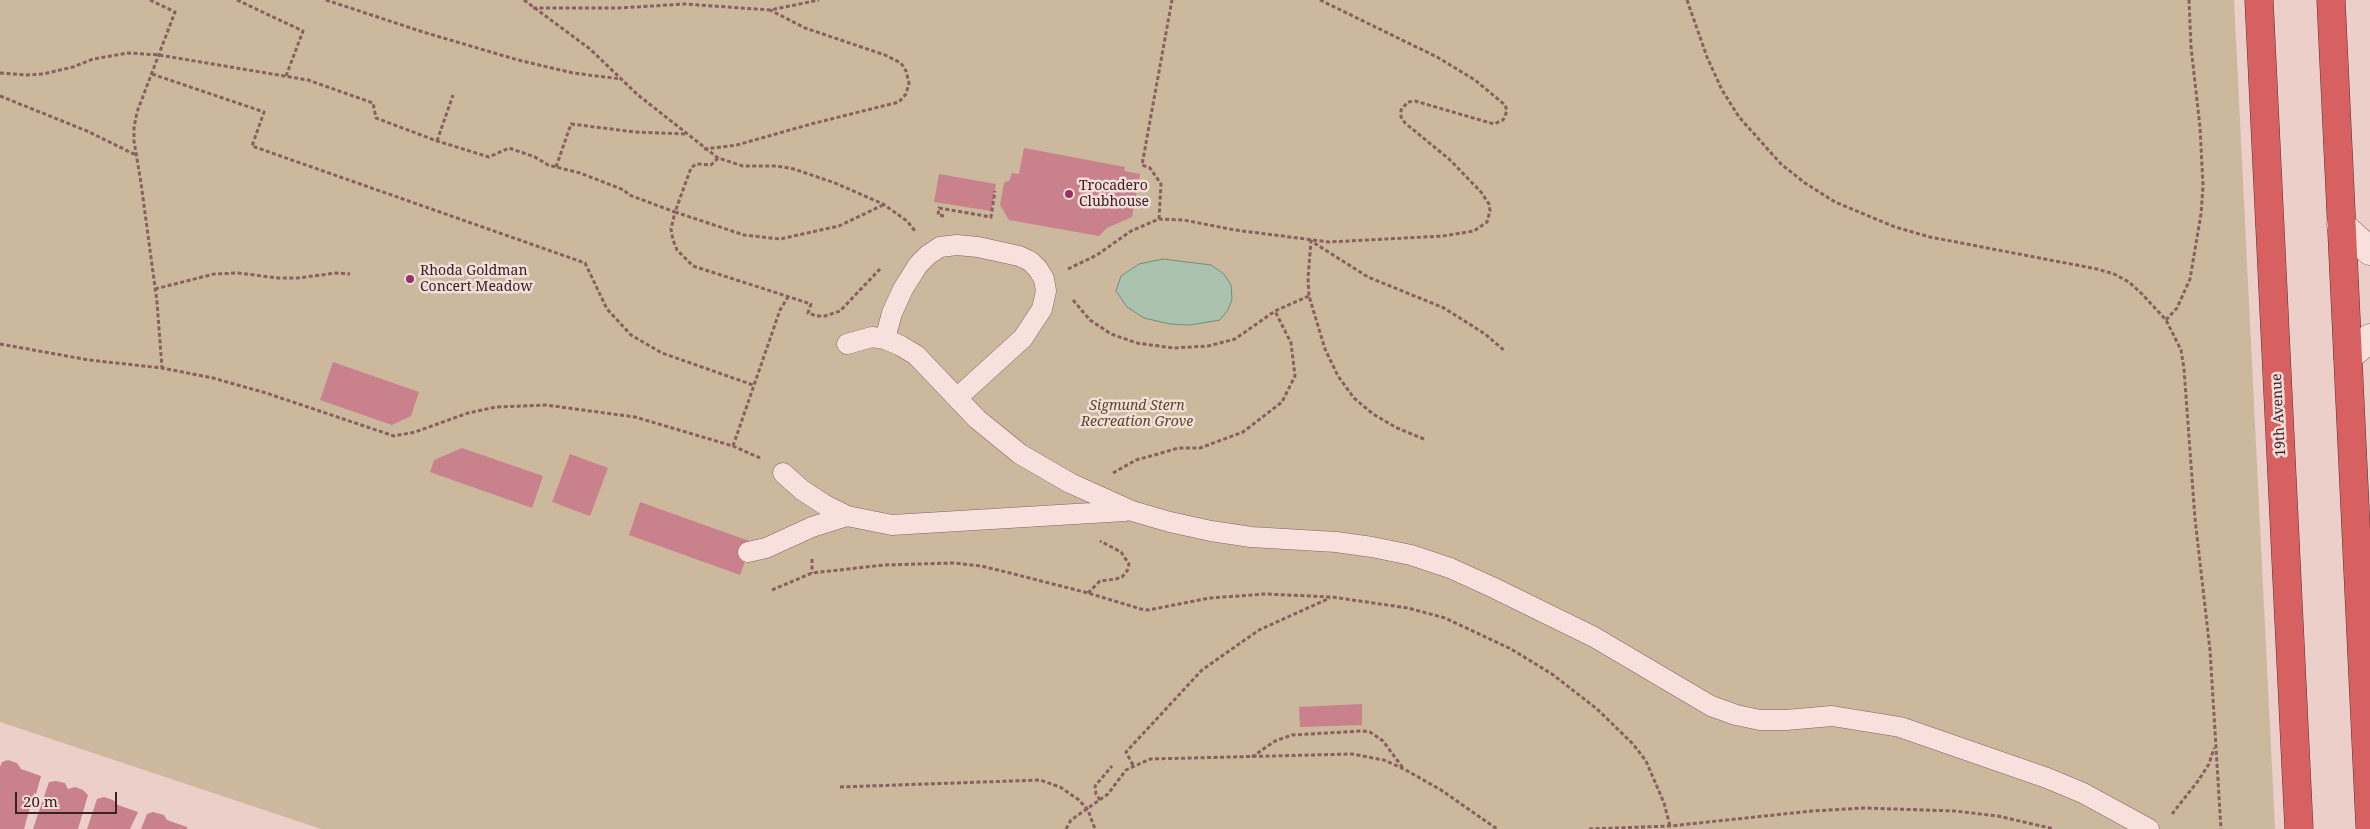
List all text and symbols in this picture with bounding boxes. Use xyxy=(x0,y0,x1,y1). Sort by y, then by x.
place label: Trocadero Clubhouse xyxy=(1079,178,1149,210)
marker: Trocadero Clubhouse xyxy=(1063,188,1075,200)
place label: Rhoda Goldman Concert Meadow xyxy=(420,263,532,296)
marker: Rhoda Goldman Concert Meadow xyxy=(404,273,416,285)
street label: 19th Avenue xyxy=(2268,373,2290,457)
park label: Sigmund Stern Recreation Grove xyxy=(1081,398,1193,431)
scale bar xyxy=(18,782,120,814)
text: 20 m xyxy=(23,791,58,811)

